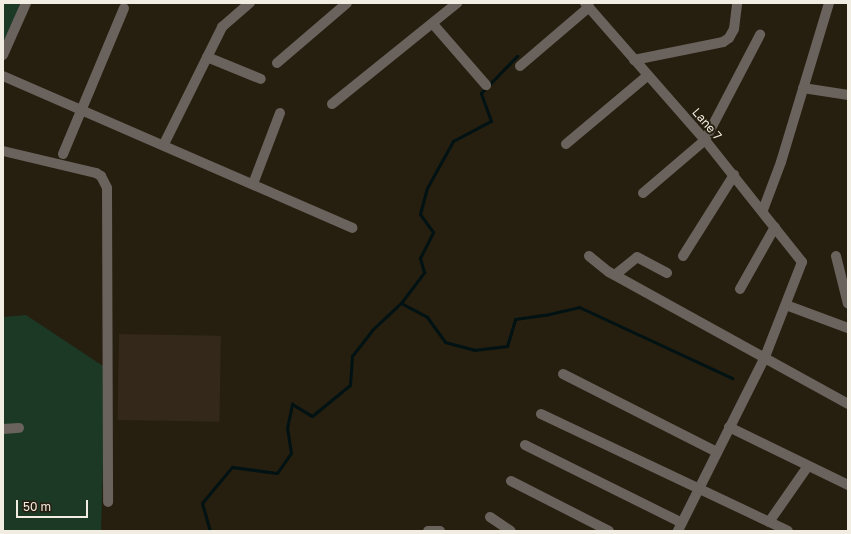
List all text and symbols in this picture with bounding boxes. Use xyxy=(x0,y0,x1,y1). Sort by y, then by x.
street label: Lane 7 xyxy=(689,105,725,143)
scale bar xyxy=(18,492,90,518)
text: 50 m xyxy=(23,499,51,514)

